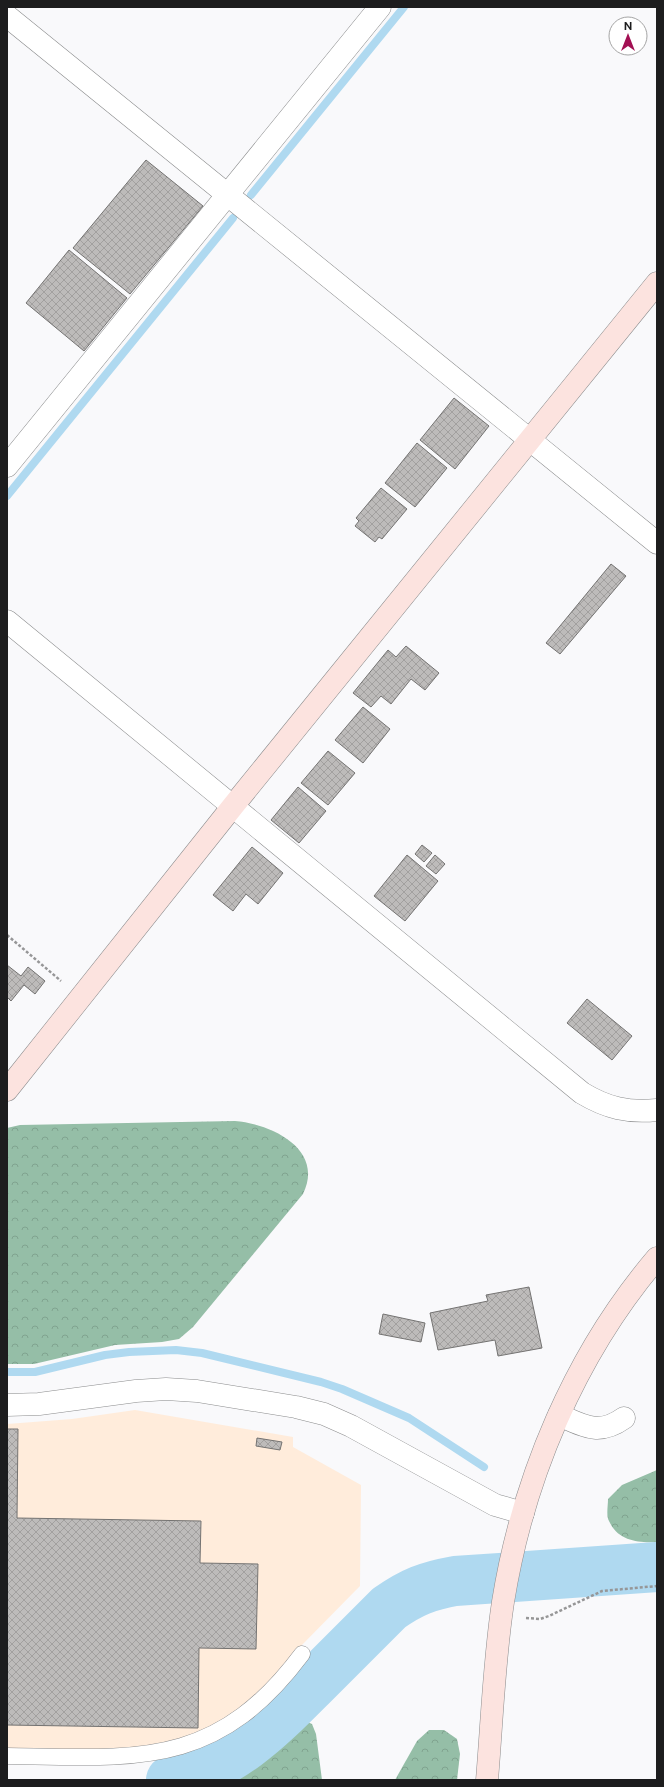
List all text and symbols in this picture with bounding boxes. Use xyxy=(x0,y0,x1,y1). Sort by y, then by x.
north arrow xyxy=(608,16,648,56)
text: N xyxy=(624,20,632,32)

